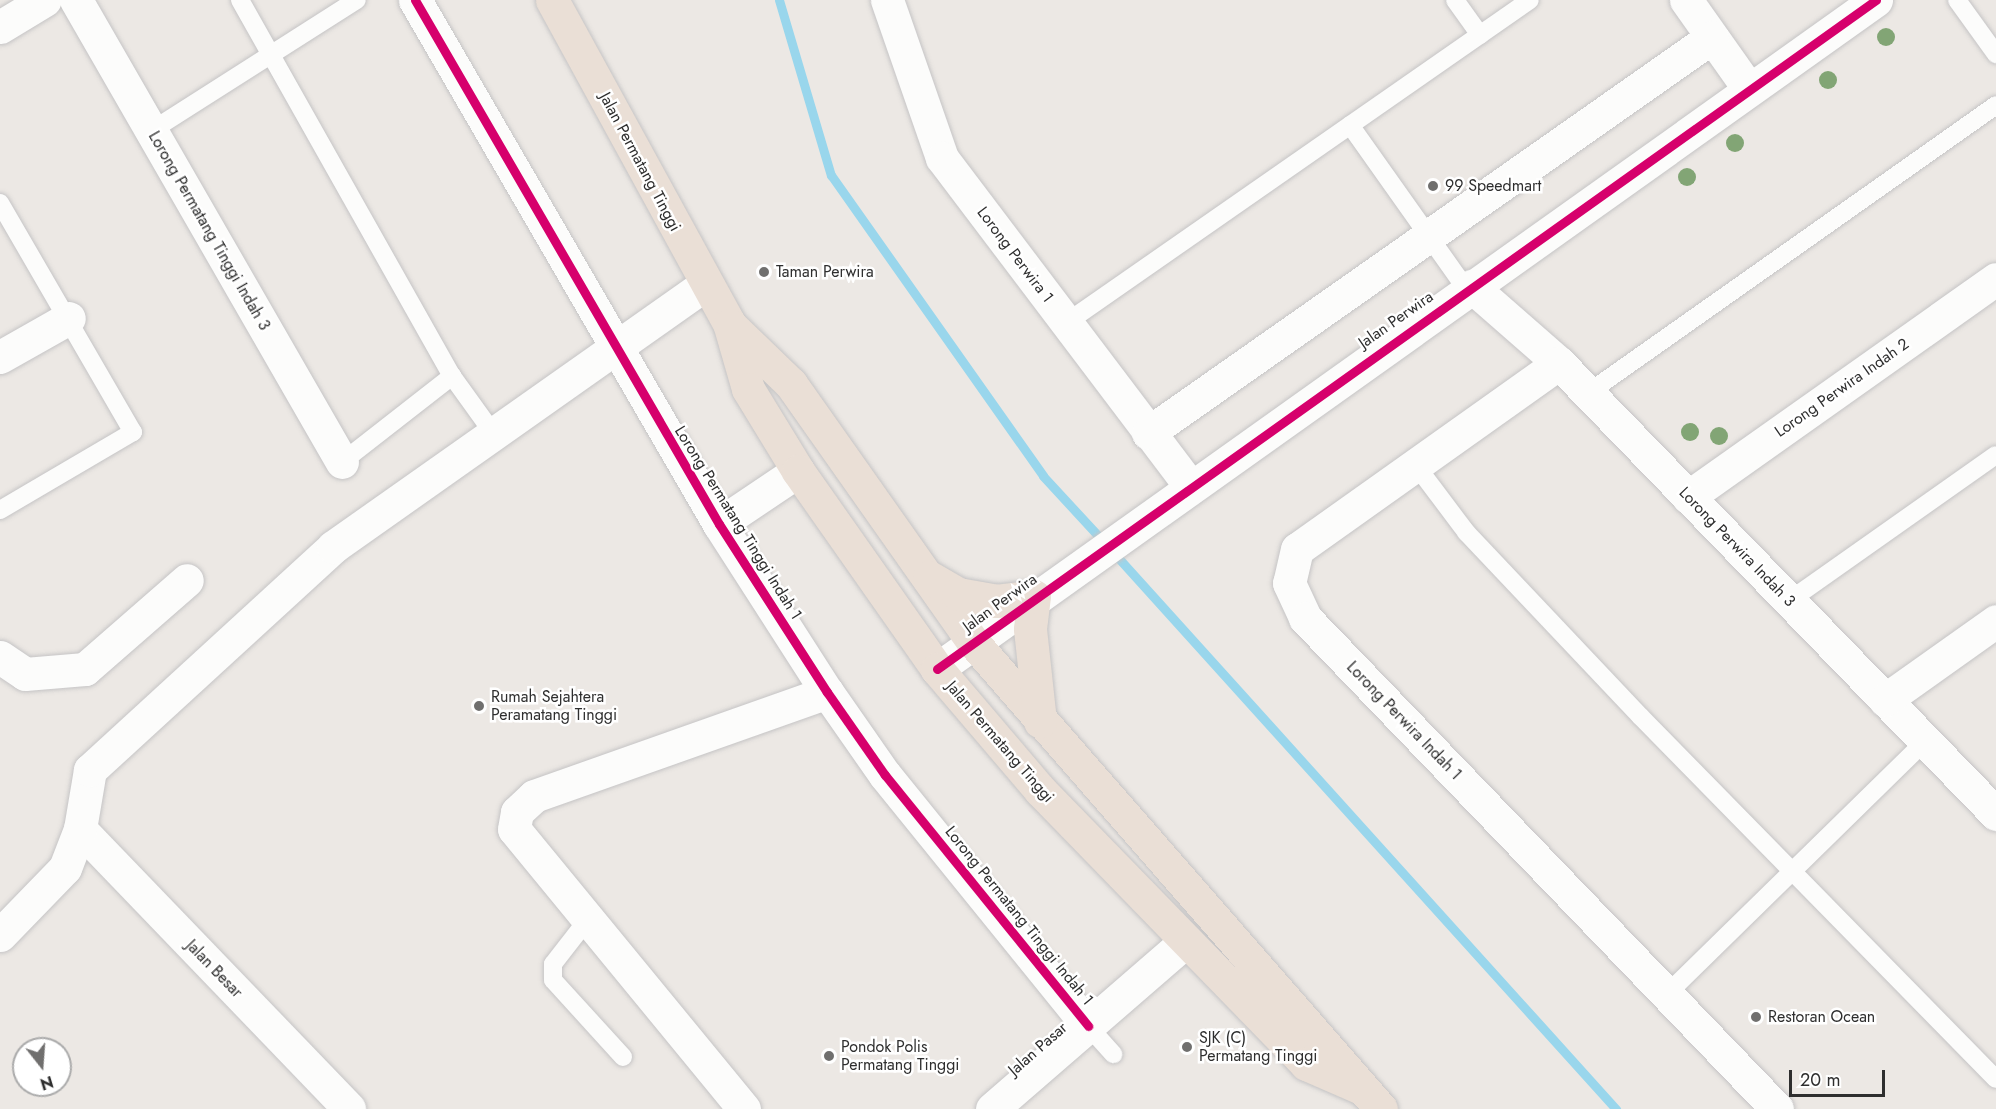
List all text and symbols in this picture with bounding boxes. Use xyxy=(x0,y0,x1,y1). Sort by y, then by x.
street label: Jalan Permatang Tinggi xyxy=(595,89,685,235)
street label: Lorong Permatang Tinggi Indah 3 xyxy=(144,128,274,334)
place label: 99 Speedmart xyxy=(1445,176,1541,196)
marker: 99 Speedmart xyxy=(1426,179,1440,193)
street label: Lorong Perwira 1 xyxy=(973,203,1057,307)
place label: Taman Perwira xyxy=(776,262,874,282)
marker: Taman Perwira xyxy=(757,265,771,279)
street label: Jalan Perwira xyxy=(1355,287,1437,353)
street label: Lorong Perwira Indah 2 xyxy=(1771,334,1913,442)
street label: Lorong Permatang Tinggi Indah 1 xyxy=(670,422,806,624)
street label: Lorong Perwira Indah 3 xyxy=(1675,483,1799,611)
street label: Jalan Perwira xyxy=(959,570,1041,636)
street label: Lorong Perwira Indah 1 xyxy=(1342,658,1466,784)
street label: Jalan Permatang Tinggi xyxy=(942,677,1058,807)
place label: Rumah Sejahtera Peramatang Tinggi xyxy=(491,687,617,725)
marker: Rumah Sejahtera Peramatang Tinggi xyxy=(472,699,486,713)
street label: Lorong Permatang Tinggi Indah 1 xyxy=(941,823,1097,1009)
street label: Jalan Besar xyxy=(182,936,246,1002)
place label: Restoran Ocean xyxy=(1768,1007,1875,1027)
marker: Restoran Ocean xyxy=(1749,1010,1763,1024)
street label: Jalan Pasar xyxy=(1005,1018,1071,1080)
place label: SJK (C) Permatang Tinggi xyxy=(1199,1028,1317,1066)
north arrow xyxy=(12,1037,72,1097)
place label: Pondok Polis Permatang Tinggi xyxy=(841,1037,959,1075)
marker: SJK (C) Permatang Tinggi xyxy=(1180,1040,1194,1054)
marker: Pondok Polis Permatang Tinggi xyxy=(822,1049,836,1063)
scale bar xyxy=(1792,1058,1888,1096)
text: 20 m xyxy=(1800,1067,1840,1093)
text: N xyxy=(37,1070,56,1096)

